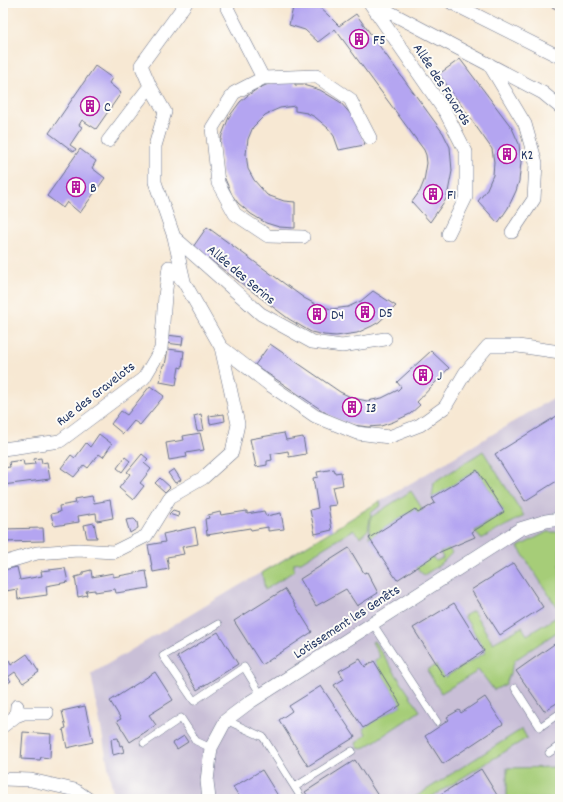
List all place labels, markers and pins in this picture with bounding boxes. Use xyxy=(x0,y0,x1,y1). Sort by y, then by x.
building icon: F5 xyxy=(348,28,370,50)
place label: F5 xyxy=(373,31,386,51)
building icon: C xyxy=(79,95,101,117)
place label: C xyxy=(104,98,111,118)
building icon: K2 xyxy=(496,143,518,165)
place label: K2 xyxy=(521,146,534,166)
building icon: B xyxy=(65,176,87,198)
place label: B xyxy=(90,179,97,199)
building icon: F1 xyxy=(422,183,444,205)
place label: F1 xyxy=(447,186,456,206)
building icon: D5 xyxy=(354,301,376,323)
building icon: D4 xyxy=(306,303,328,325)
place label: D5 xyxy=(379,304,393,324)
place label: D4 xyxy=(331,306,344,326)
building icon: J xyxy=(412,364,434,386)
place label: J xyxy=(437,367,442,387)
building icon: I3 xyxy=(341,396,363,418)
place label: I3 xyxy=(366,399,377,419)

